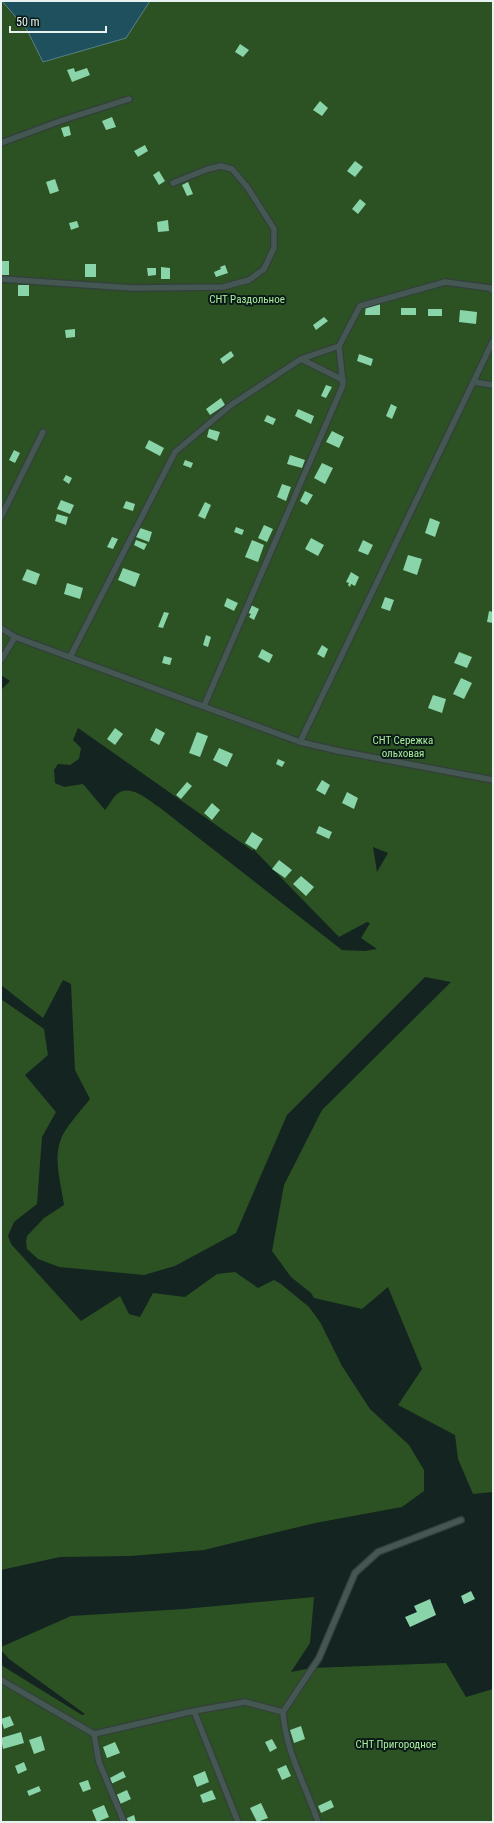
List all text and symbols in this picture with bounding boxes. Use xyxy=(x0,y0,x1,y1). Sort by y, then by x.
scale bar xyxy=(10,8,106,34)
text: 50 m xyxy=(16,15,40,29)
park label: СНТ Раздольное xyxy=(209,293,285,306)
park label: СНТ Сережка ольховая xyxy=(373,734,433,760)
park label: СНТ Пригородное xyxy=(355,1738,437,1751)

